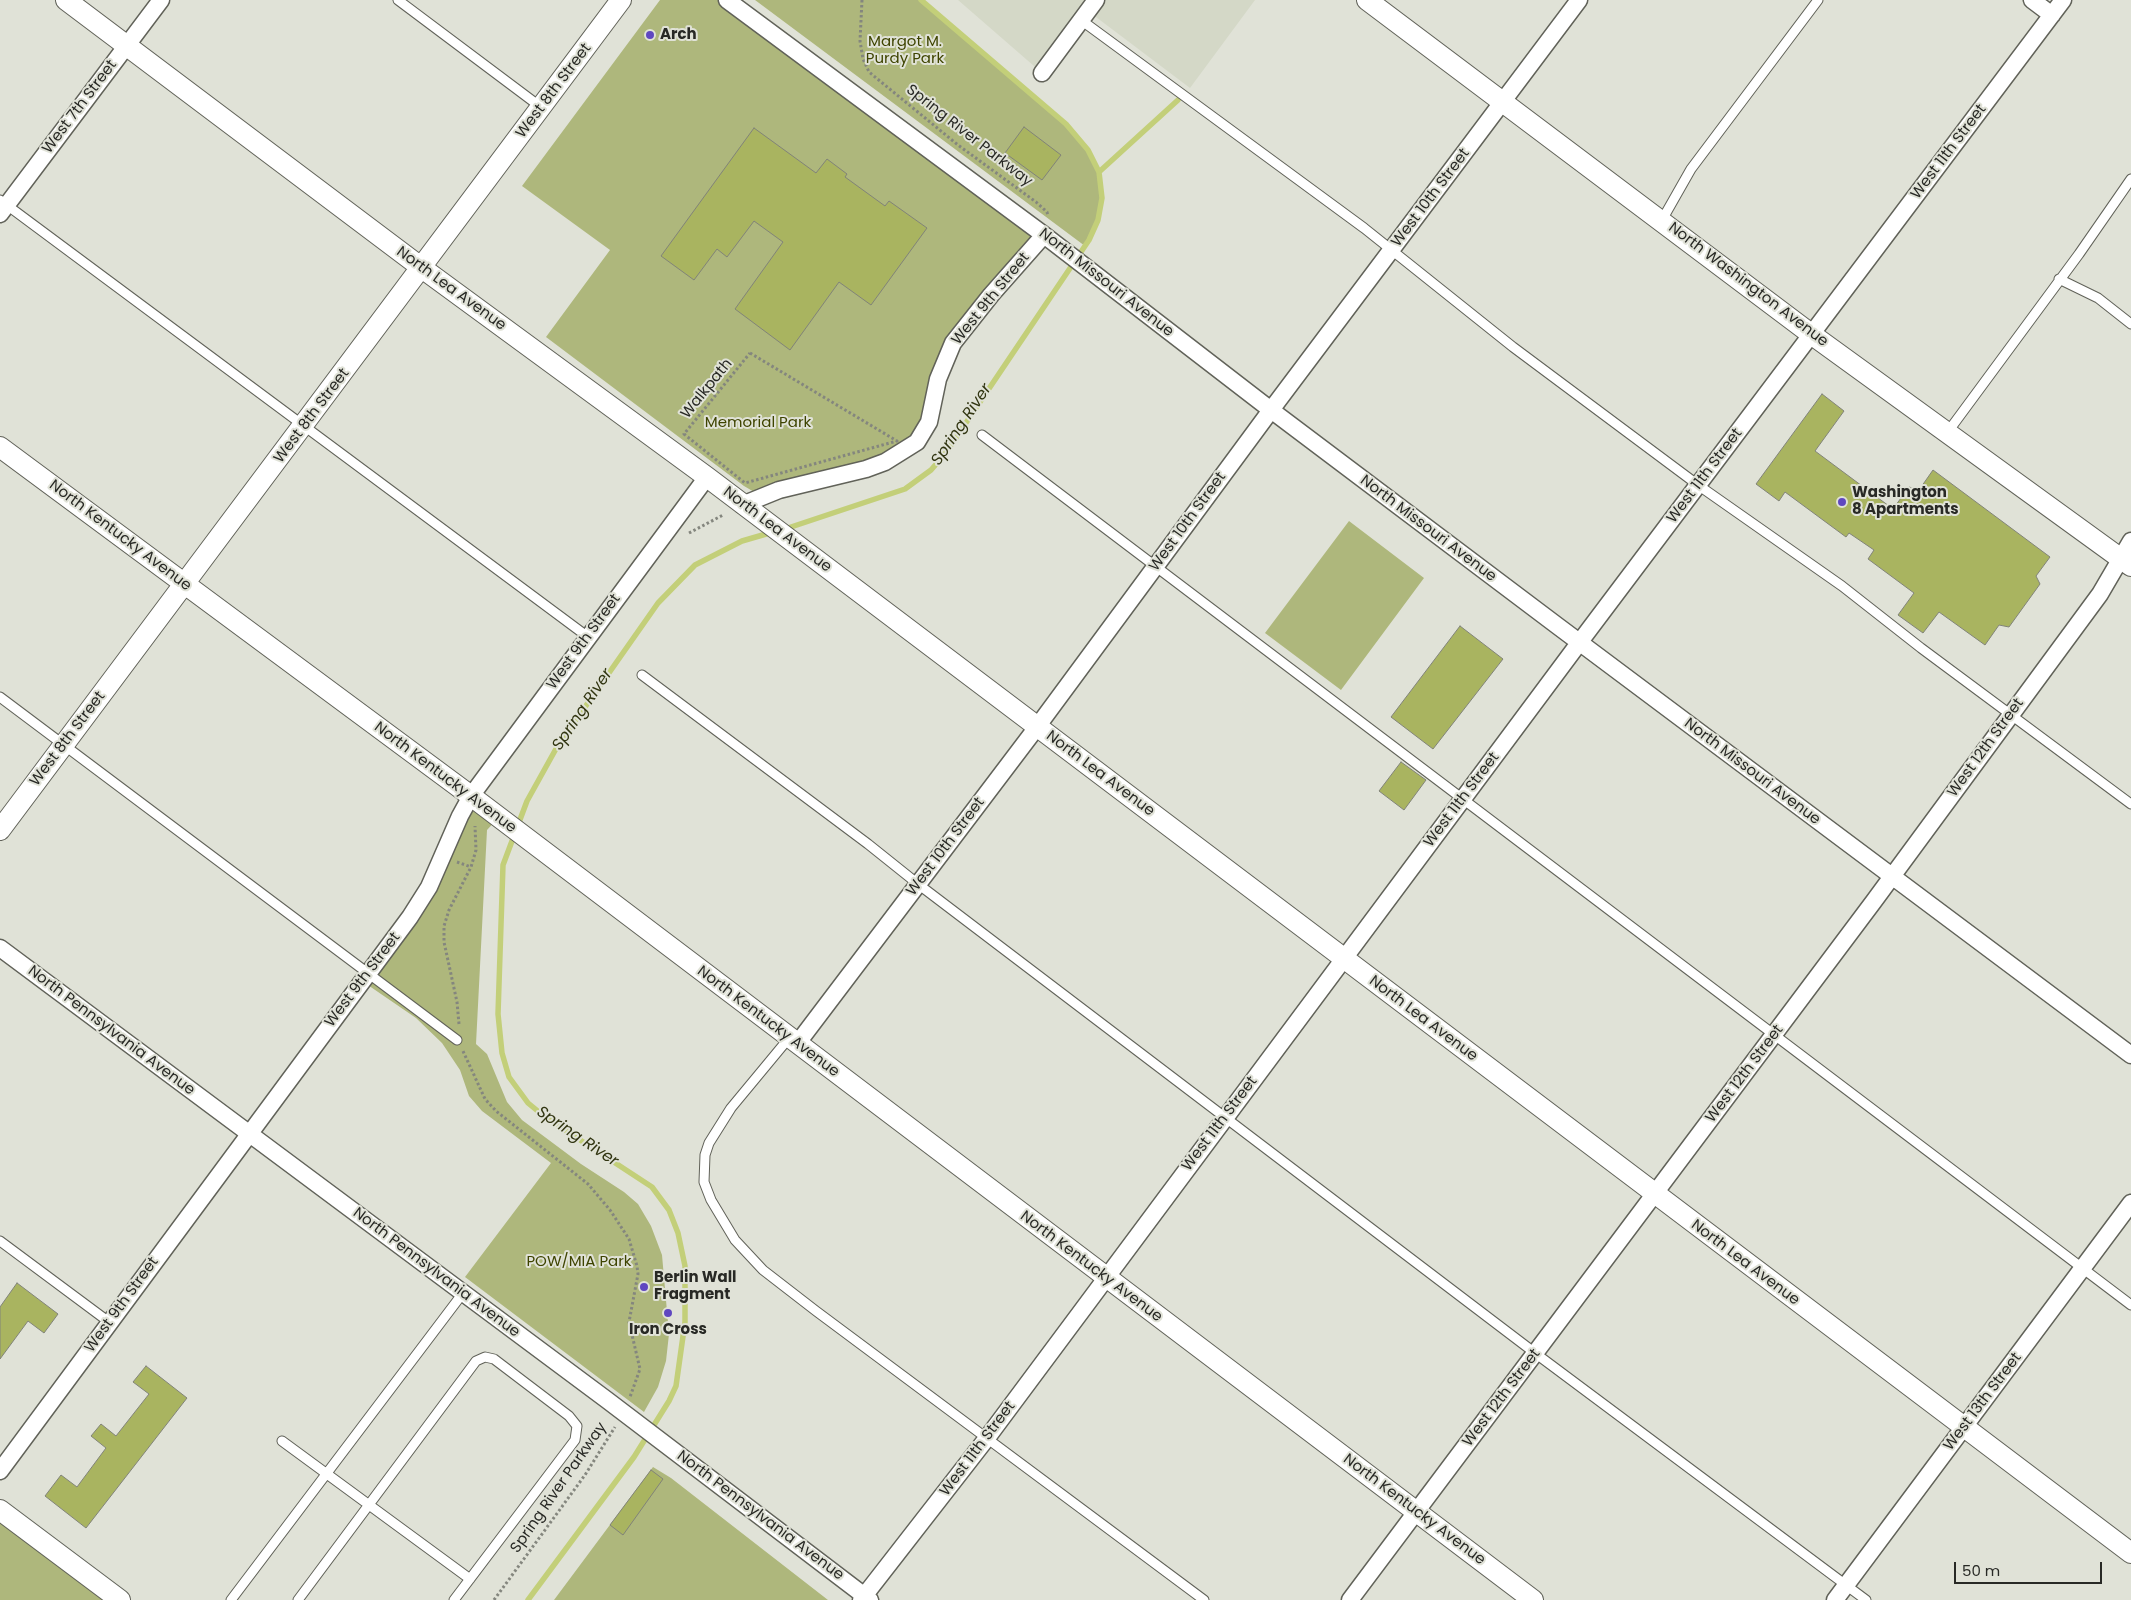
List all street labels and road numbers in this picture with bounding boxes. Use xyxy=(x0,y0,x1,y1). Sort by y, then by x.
street label: West 8th Street xyxy=(513,40,595,142)
street label: West 7th Street xyxy=(39,57,121,157)
street label: Spring River Parkway xyxy=(902,81,1036,191)
street label: West 11th Street xyxy=(1908,101,1990,203)
street label: West 10th Street xyxy=(1388,145,1474,251)
street label: North Washington Avenue xyxy=(1665,219,1831,351)
street label: North Missouri Avenue xyxy=(1035,225,1177,341)
street label: North Lea Avenue xyxy=(393,243,509,335)
street label: West 9th Street xyxy=(948,249,1034,349)
street label: Walkpath xyxy=(677,356,737,422)
street label: West 8th Street xyxy=(271,365,353,467)
street label: West 11th Street xyxy=(1664,425,1746,527)
street label: West 10th Street xyxy=(1146,469,1230,575)
street label: North Missouri Avenue xyxy=(1356,472,1500,586)
street label: North Kentucky Avenue xyxy=(45,477,195,595)
street label: North Lea Avenue xyxy=(719,483,835,577)
street label: West 9th Street xyxy=(543,591,625,693)
street label: West 8th Street xyxy=(27,688,109,790)
street label: West 12th Street xyxy=(1944,695,2028,801)
street label: North Missouri Avenue xyxy=(1680,715,1824,829)
street label: North Kentucky Avenue xyxy=(370,719,520,837)
street label: North Lea Avenue xyxy=(1042,727,1158,821)
street label: West 11th Street xyxy=(1421,749,1503,851)
street label: West 10th Street xyxy=(903,794,989,900)
street label: West 9th Street xyxy=(322,929,404,1031)
street label: North Pennsylvania Avenue xyxy=(24,962,198,1100)
street label: North Kentucky Avenue xyxy=(693,963,843,1081)
street label: North Lea Avenue xyxy=(1365,972,1481,1066)
street label: West 12th Street xyxy=(1702,1022,1788,1126)
street label: West 11th Street xyxy=(1179,1073,1261,1175)
street label: North Pennsylvania Avenue xyxy=(349,1204,523,1342)
street label: North Kentucky Avenue xyxy=(1016,1208,1166,1326)
street label: North Lea Avenue xyxy=(1687,1216,1803,1310)
street label: West 9th Street xyxy=(81,1254,163,1356)
street label: West 12th Street xyxy=(1459,1346,1545,1450)
street label: West 13th Street xyxy=(1940,1350,2026,1454)
street label: West 11th Street xyxy=(937,1398,1019,1500)
street label: Spring River Parkway xyxy=(507,1419,611,1557)
street label: North Pennsylvania Avenue xyxy=(673,1447,847,1585)
street label: North Kentucky Avenue xyxy=(1339,1451,1489,1569)

